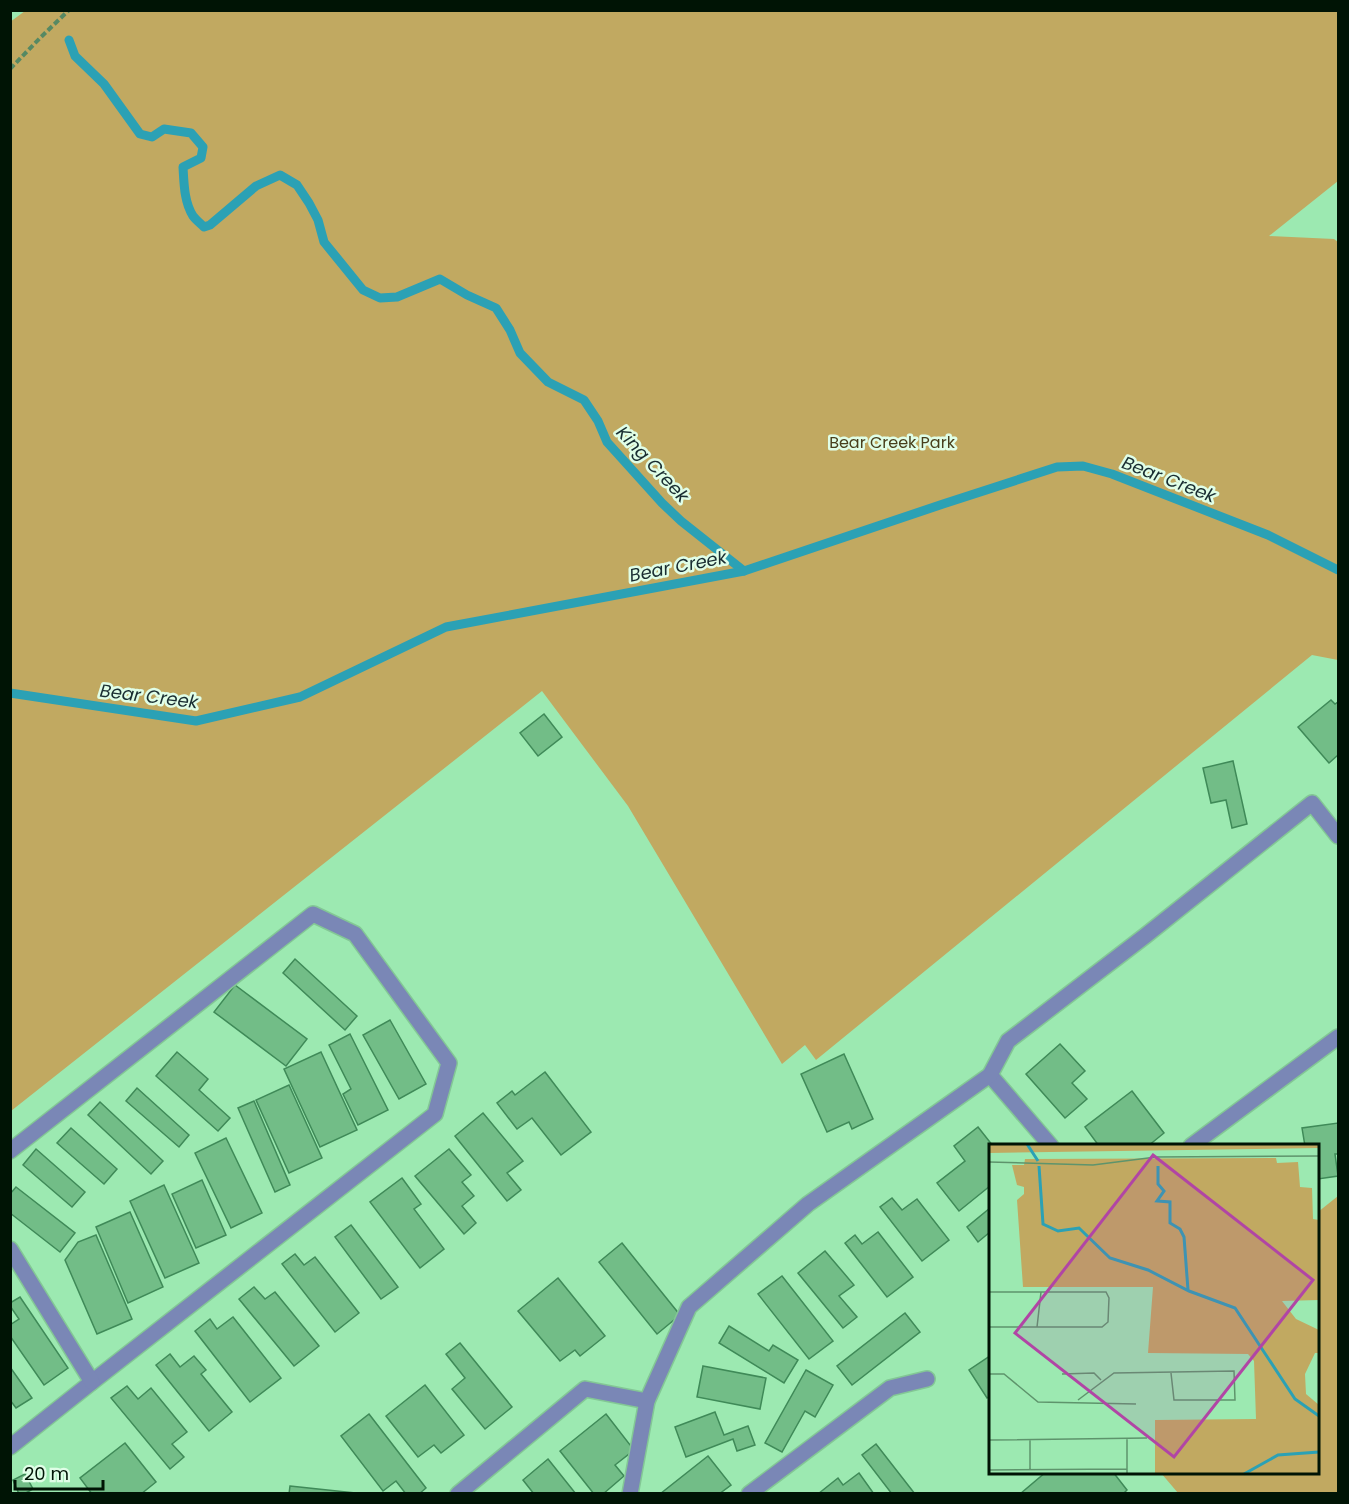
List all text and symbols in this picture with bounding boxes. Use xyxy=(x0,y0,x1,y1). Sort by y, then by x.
water label: King Creek xyxy=(611,420,696,508)
park label: Bear Creek Park xyxy=(829,431,956,454)
water label: Bear Creek xyxy=(1118,450,1220,509)
water label: Bear Creek xyxy=(627,544,730,588)
water label: Bear Creek xyxy=(99,678,200,715)
inset map xyxy=(989,1144,1319,1474)
scale bar xyxy=(15,1453,104,1491)
text: 20 m xyxy=(24,1461,69,1486)

